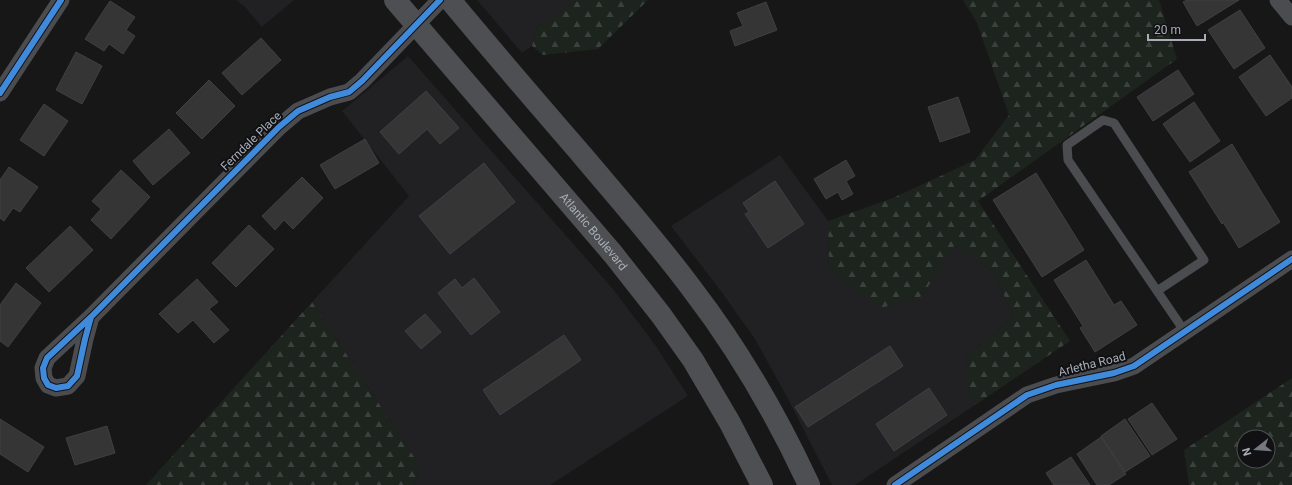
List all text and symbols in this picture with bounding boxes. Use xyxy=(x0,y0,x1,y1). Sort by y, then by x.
scale bar xyxy=(1148,16,1205,42)
text: 20 m xyxy=(1154,23,1181,37)
street label: Ferndale Place xyxy=(218,109,284,173)
street label: Atlantic Boulevard xyxy=(557,190,630,273)
street label: Arletha Road xyxy=(1057,349,1127,379)
north arrow xyxy=(1236,429,1276,469)
text: N xyxy=(1239,446,1254,457)

